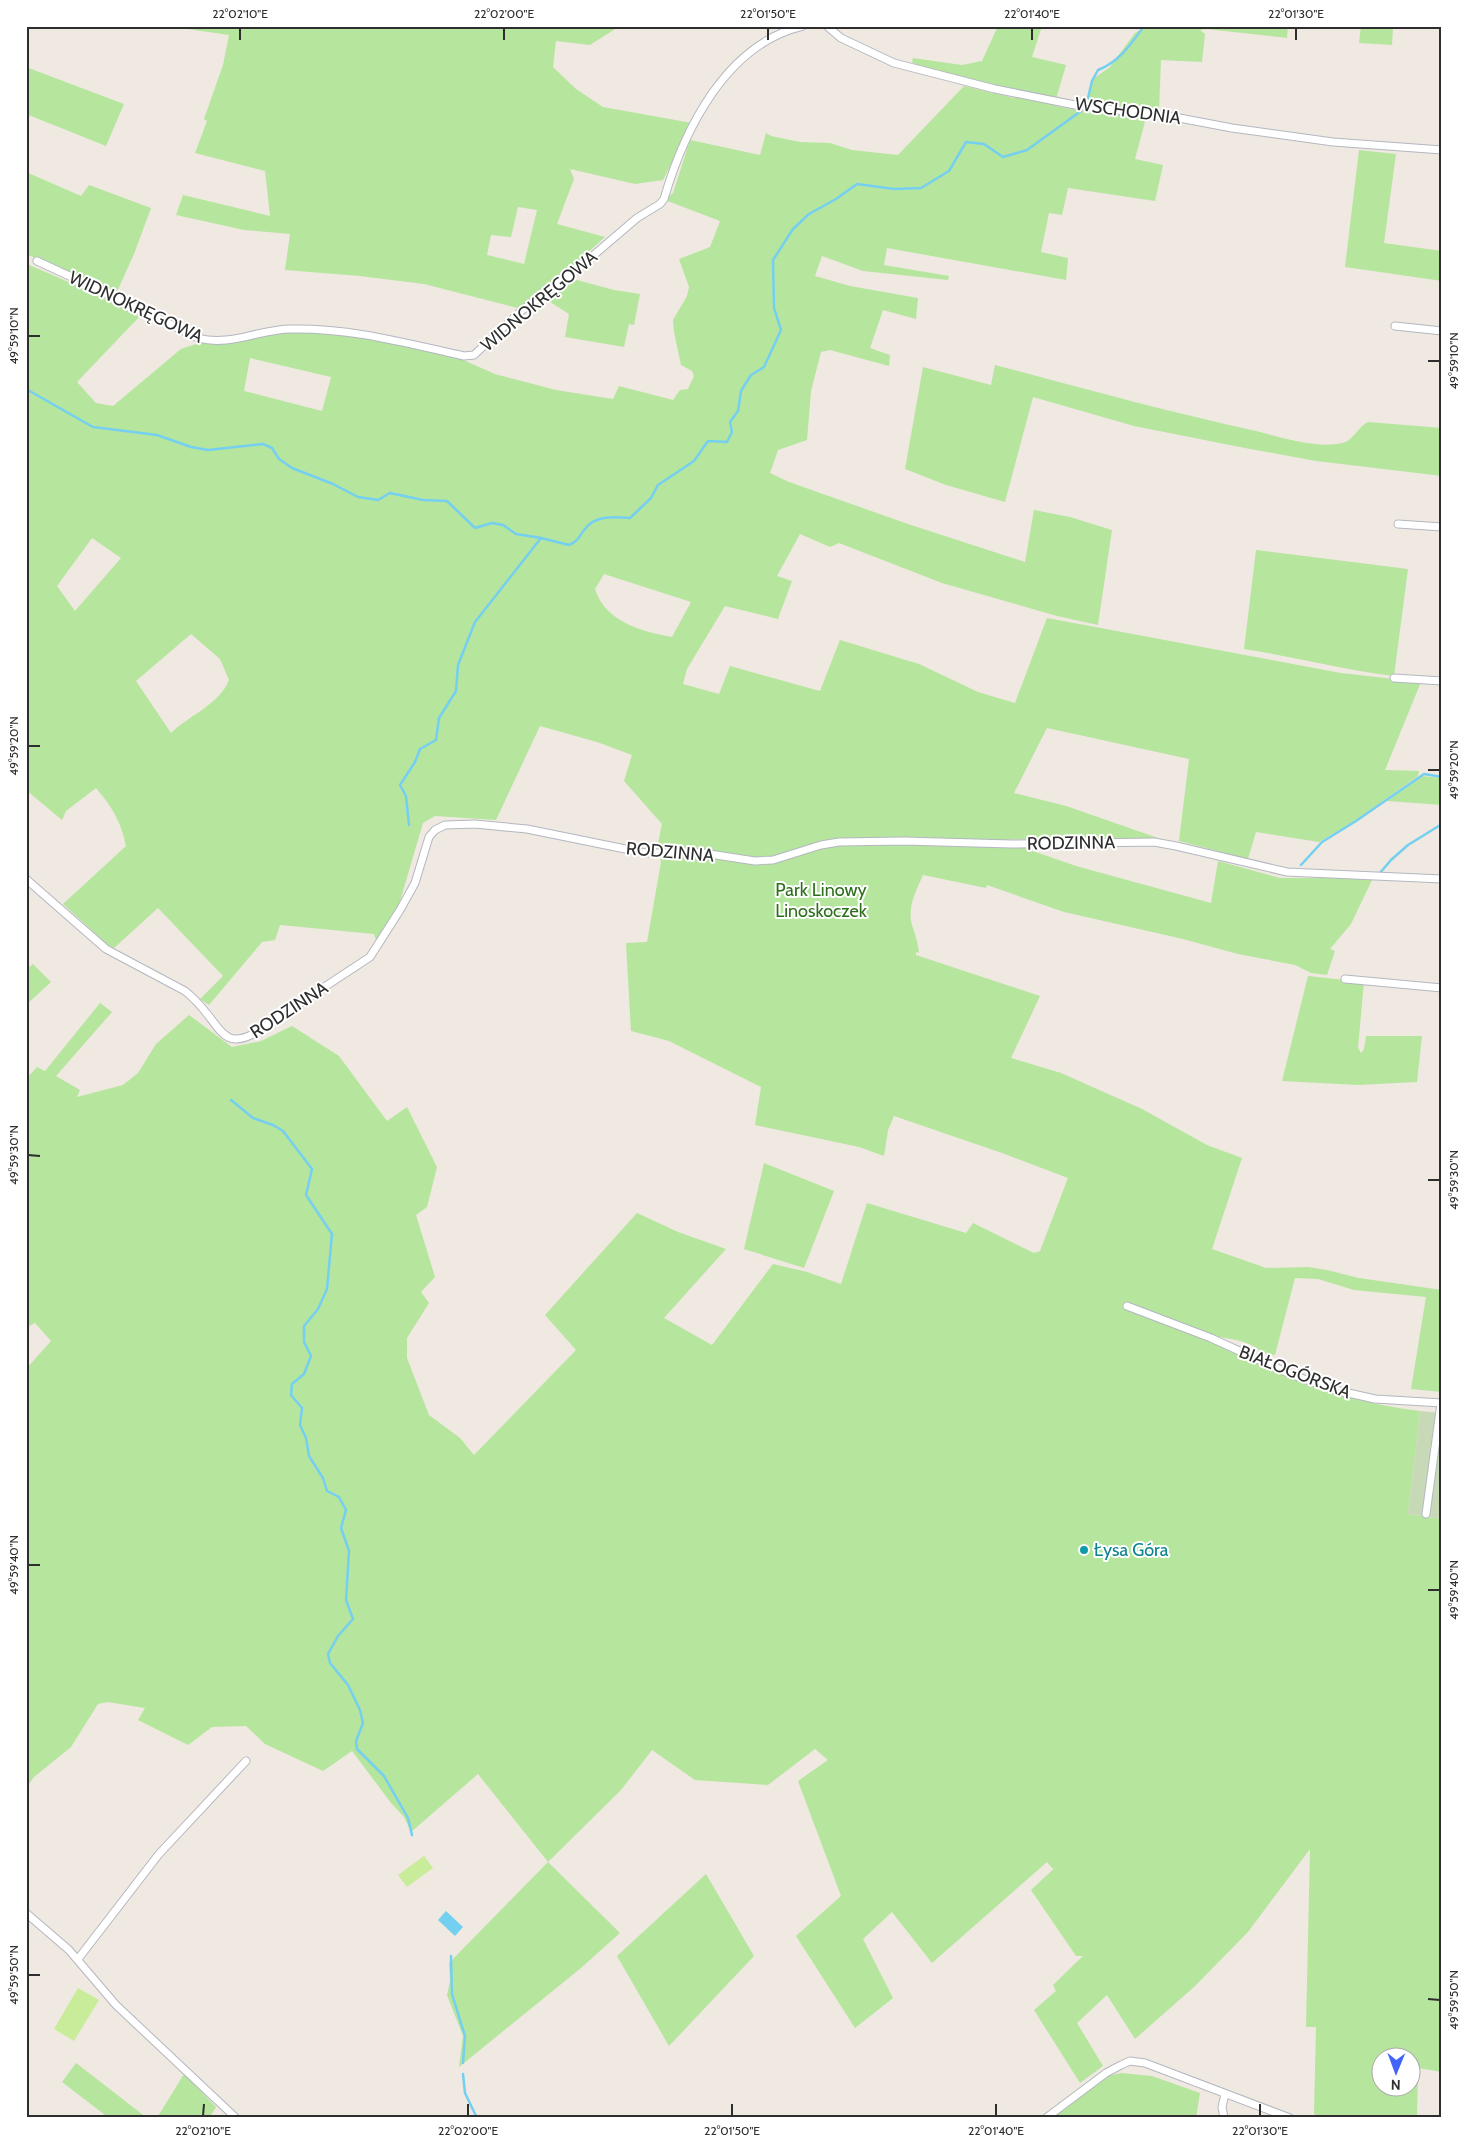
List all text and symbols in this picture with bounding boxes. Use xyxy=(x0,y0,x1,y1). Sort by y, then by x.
text: 22°02'10"E xyxy=(212,6,268,21)
text: 22°02'00"E xyxy=(474,6,534,21)
text: 22°01'50"E xyxy=(740,6,796,21)
text: 22°01'40"E xyxy=(1004,6,1060,21)
text: 22°01'30"E xyxy=(1268,6,1324,21)
street label: WSCHODNIA xyxy=(1074,93,1182,129)
street label: WIDNOKRĘGOWA xyxy=(476,246,602,356)
street label: WIDNOKRĘGOWA xyxy=(65,266,207,348)
text: 49°59'10"N xyxy=(6,307,21,365)
text: 49°59'10"N xyxy=(1446,332,1461,390)
text: 49°59'20"N xyxy=(6,716,21,776)
text: 49°59'20"N xyxy=(1446,740,1461,800)
street label: RODZINNA xyxy=(1027,831,1115,855)
street label: RODZINNA xyxy=(625,837,715,867)
park label: Park Linowy Linoskoczek xyxy=(775,879,868,922)
street label: RODZINNA xyxy=(246,977,332,1043)
text: 49°59'30"N xyxy=(6,1125,21,1185)
text: 49°59'30"N xyxy=(1446,1150,1461,1210)
street label: BIAŁOGÓRSKA xyxy=(1236,1341,1354,1403)
text: 49°59'40"N xyxy=(6,1535,21,1595)
place label: Łysa Góra xyxy=(1094,1539,1169,1561)
marker: Łysa Góra xyxy=(1078,1544,1090,1556)
text: 49°59'40"N xyxy=(1446,1560,1461,1620)
text: 49°59'50"N xyxy=(6,1945,21,2005)
text: 49°59'50"N xyxy=(1446,1970,1461,2030)
north arrow xyxy=(1370,2046,1420,2096)
text: N xyxy=(1391,2076,1401,2094)
text: 22°02'10"E xyxy=(175,2123,231,2138)
text: 22°02'00"E xyxy=(438,2123,498,2138)
text: 22°01'50"E xyxy=(704,2123,760,2138)
text: 22°01'40"E xyxy=(968,2123,1024,2138)
text: 22°01'30"E xyxy=(1232,2123,1288,2138)

